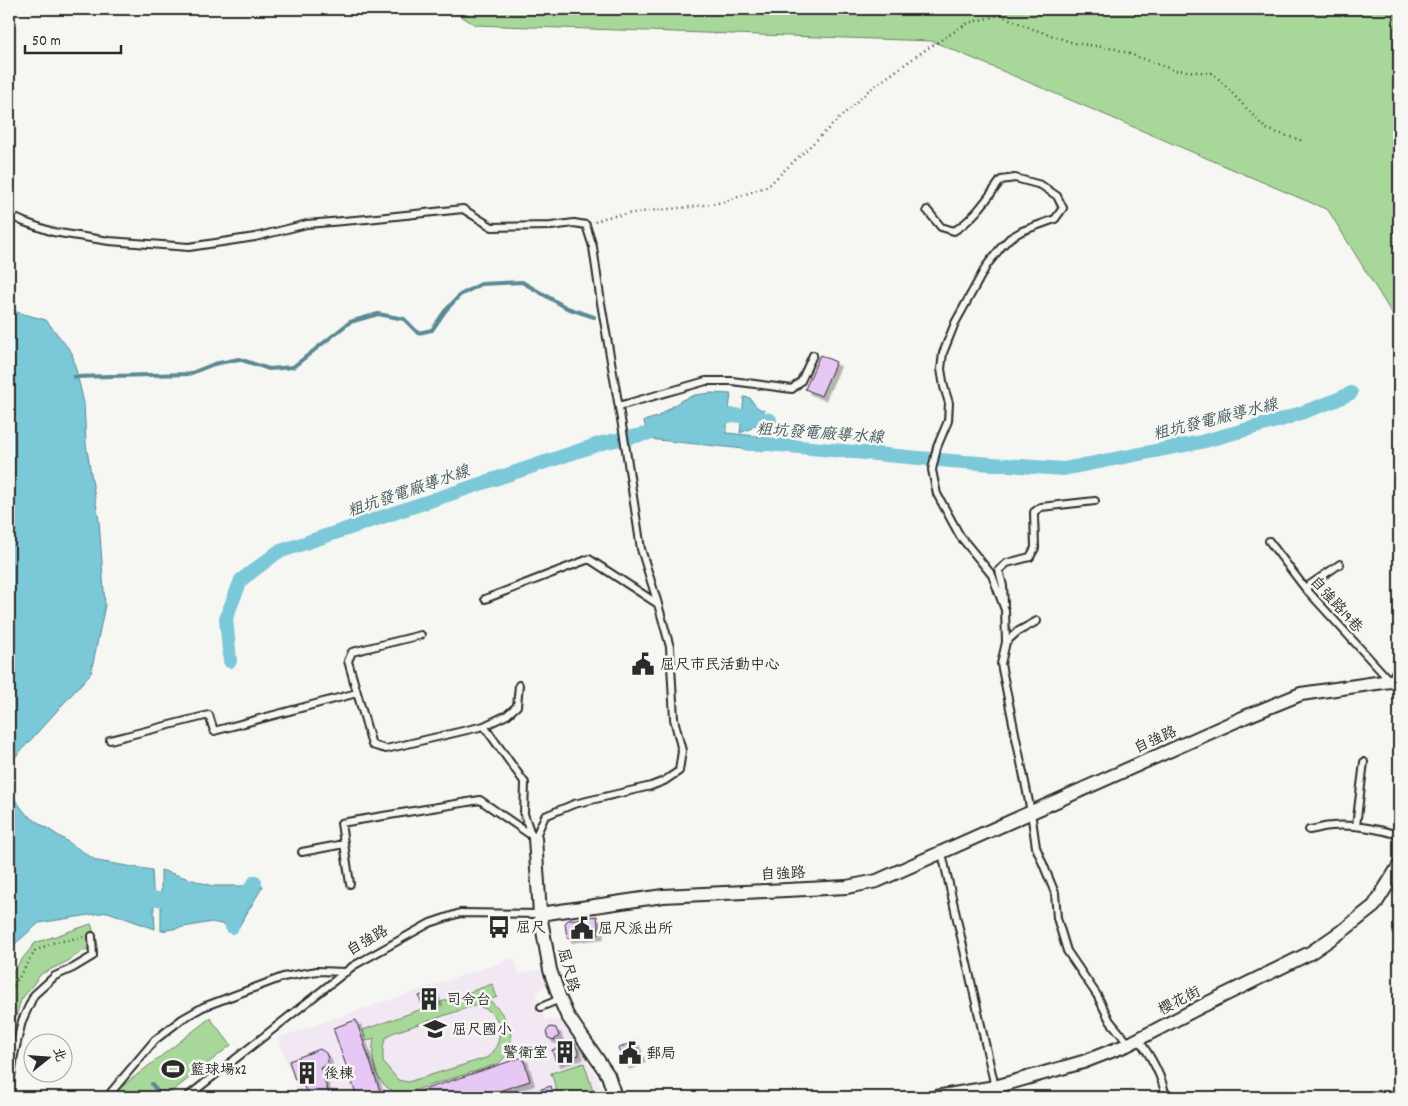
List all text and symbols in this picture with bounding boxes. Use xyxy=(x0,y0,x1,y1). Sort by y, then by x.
scale bar xyxy=(25,22,121,54)
text: 50 m xyxy=(32,31,61,53)
water label: 粗坑發電廠導水線 xyxy=(1151,394,1281,447)
water label: 粗坑發電廠導水線 xyxy=(755,419,885,450)
water label: 粗坑發電廠導水線 xyxy=(345,460,474,524)
street label: 自強路19巷 xyxy=(1304,572,1367,639)
public building icon: 屈尺市民活動中心 xyxy=(630,651,656,677)
place label: 屈尺市民活動中心 xyxy=(660,655,780,677)
street label: 自強路 xyxy=(1131,722,1181,760)
street label: 自強路 xyxy=(760,863,806,887)
bus stop icon: 屈尺 xyxy=(486,914,512,940)
public building icon: 屈尺派出所 xyxy=(569,915,595,941)
place label: 屈尺 xyxy=(516,918,546,940)
place label: 屈尺派出所 xyxy=(598,919,673,941)
street label: 自強路 xyxy=(343,921,393,963)
street label: 屈尺路 xyxy=(551,946,584,995)
street label: 櫻花街 xyxy=(1155,982,1205,1022)
building icon: 司令台 xyxy=(416,986,442,1012)
place label: 司令台 xyxy=(446,990,491,1012)
school or university icon: 屈尺國小 xyxy=(422,1016,448,1042)
place label: 屈尺國小 xyxy=(452,1020,512,1042)
north arrow xyxy=(22,1034,72,1084)
building icon: 警衛室 xyxy=(552,1039,578,1065)
public building icon: 郵局 xyxy=(617,1040,643,1066)
place label: 警衛室 xyxy=(503,1043,548,1065)
place label: 郵局 xyxy=(646,1044,676,1066)
text: 北 xyxy=(47,1045,70,1064)
sports icon: 籃球場x2 xyxy=(160,1056,186,1082)
place label: 籃球場x2 xyxy=(190,1060,247,1082)
building icon: 後棟 xyxy=(294,1060,320,1086)
place label: 後棟 xyxy=(324,1064,354,1086)

